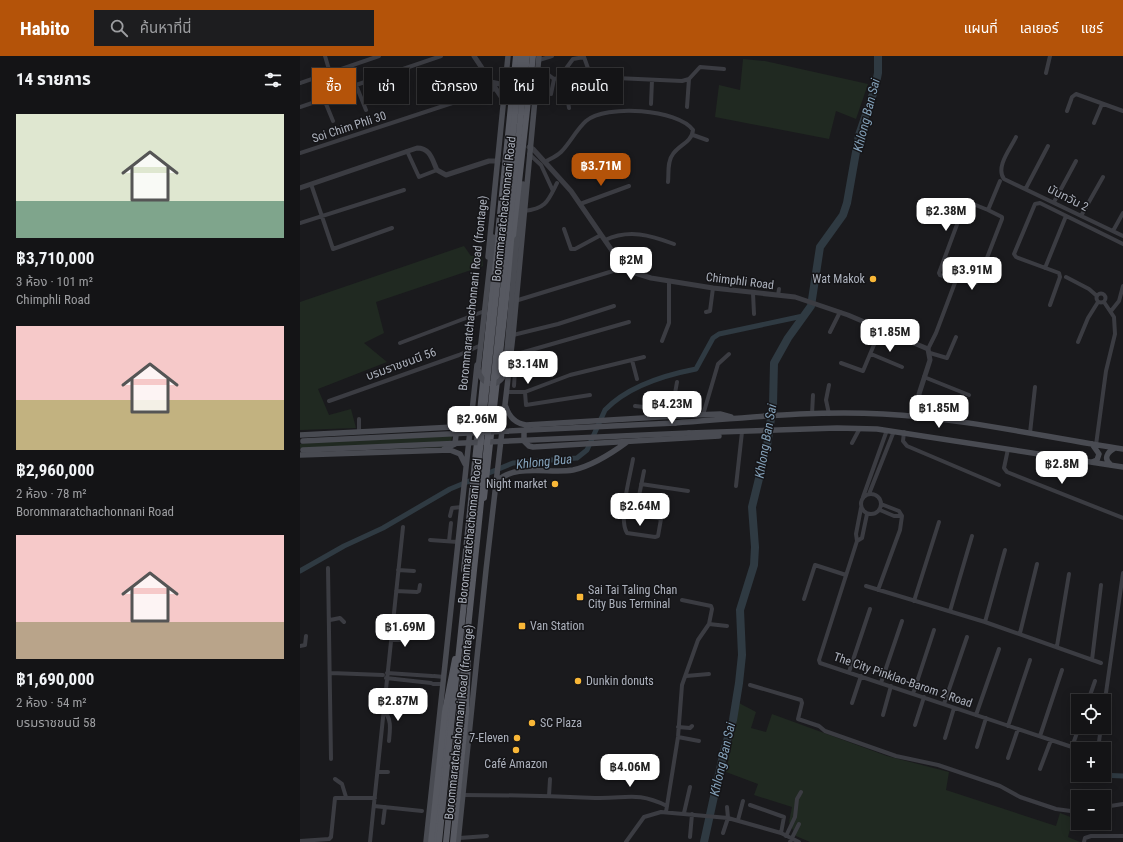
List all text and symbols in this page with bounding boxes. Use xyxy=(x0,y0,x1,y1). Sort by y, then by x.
search box xyxy=(94,10,374,46)
text: Habito xyxy=(20,17,70,40)
icon: search xyxy=(108,17,130,39)
text: ค้นหาที่นี่ xyxy=(140,19,191,37)
text: แผนที่ xyxy=(964,20,998,36)
text: เลเยอร์ xyxy=(1020,20,1059,36)
text: แชร์ xyxy=(1081,20,1103,36)
chip: ซื้อ xyxy=(312,68,356,104)
chip: เช่า xyxy=(364,68,409,104)
chip: ตัวกรอง xyxy=(417,68,492,104)
chip: ใหม่ xyxy=(500,68,549,104)
chip: คอนโด xyxy=(557,68,623,104)
text: 14 รายการ xyxy=(16,69,91,89)
icon: filters xyxy=(262,69,284,91)
water label: Khlong Ban Sai xyxy=(850,77,883,153)
street label: Soi Chim Phli 30 xyxy=(310,108,388,146)
street label: Borommaratchachonnani Road xyxy=(489,136,519,282)
icon: home xyxy=(114,140,186,212)
pin: ฿3.71M xyxy=(568,153,634,187)
text: ฿3.71M xyxy=(581,158,621,173)
street label: นันทวัน 2 xyxy=(1045,182,1091,214)
street label: Borommaratchachonnani Road (frontage) xyxy=(456,195,490,391)
pin: ฿2.38M xyxy=(913,198,979,232)
text: ฿2.38M xyxy=(926,203,966,218)
pin: ฿2M xyxy=(612,247,650,281)
text: ฿3,710,000 xyxy=(16,248,94,268)
text: ฿2M xyxy=(619,252,643,267)
pin: ฿3.91M xyxy=(939,257,1005,291)
text: ฿3.91M xyxy=(952,262,992,277)
street label: Chimphli Road xyxy=(705,270,775,292)
place label: Wat Makok xyxy=(812,272,866,286)
text: 3 ห้อง · 101 m² xyxy=(16,274,93,289)
marker: Wat Makok xyxy=(868,274,878,284)
text: Chimphli Road xyxy=(16,292,90,307)
pin: ฿1.85M xyxy=(857,319,923,353)
text: ฿1.85M xyxy=(870,324,910,339)
street label: บรมราชชนนี 56 xyxy=(364,345,438,383)
pin: ฿3.14M xyxy=(495,351,561,385)
icon: home xyxy=(114,352,186,424)
text: ฿3.14M xyxy=(508,356,548,371)
pin: ฿4.23M xyxy=(639,391,705,425)
pin: ฿1.85M xyxy=(906,395,972,429)
text: ฿4.23M xyxy=(652,396,692,411)
text: ฿1.85M xyxy=(919,400,959,415)
water label: Khlong Ban Sai xyxy=(752,403,779,479)
pin: ฿2.96M xyxy=(444,406,510,440)
text: ฿2.96M xyxy=(457,411,497,426)
water label: Khlong Bua xyxy=(515,451,573,472)
pin: ฿2.8M xyxy=(1034,451,1090,485)
text: ฿2.8M xyxy=(1045,456,1079,471)
street label: Borommaratchachonnani Road xyxy=(455,458,485,604)
text: ฿2,960,000 xyxy=(16,460,94,480)
place label: Night market xyxy=(486,477,547,491)
marker: Night market xyxy=(550,479,560,489)
text: 2 ห้อง · 78 m² xyxy=(16,486,87,501)
pin: ฿2.64M xyxy=(607,493,673,527)
text: ฿2.64M xyxy=(620,498,660,513)
text: Borommaratchachonnani Road xyxy=(16,504,174,519)
icon: home xyxy=(114,561,186,633)
place label: Sai Tai Taling Chan City Bus Terminal xyxy=(588,583,678,611)
marker: Sai Tai Taling Chan City Bus Terminal xyxy=(575,592,585,602)
pin: ฿1.69M xyxy=(372,614,438,648)
text: ฿1.69M xyxy=(385,619,425,634)
place label: Van Station xyxy=(530,619,585,633)
marker: Van Station xyxy=(517,621,527,631)
street label: Borommaratchachonnani Road (frontage) xyxy=(442,624,476,820)
street label: The City Pinklao-Barom 2 Road xyxy=(832,650,974,710)
text: ฿1,690,000 xyxy=(16,669,94,689)
place label: Dunkin donuts xyxy=(586,674,654,688)
marker: Dunkin donuts xyxy=(573,676,583,686)
pin: ฿2.87M xyxy=(365,688,431,722)
text: ฿2.87M xyxy=(378,693,418,708)
map controls xyxy=(1071,694,1111,830)
button: locate xyxy=(1071,694,1111,734)
text: 2 ห้อง · 54 m² xyxy=(16,695,87,710)
text: บรมราชชนนี 58 xyxy=(16,715,96,730)
place label: SC Plaza xyxy=(540,716,582,730)
marker: SC Plaza xyxy=(527,718,537,728)
water label: Khlong Ban Sai xyxy=(707,721,738,797)
place label: 7-Eleven xyxy=(469,731,509,745)
marker: 7-Eleven xyxy=(512,733,522,743)
button: + xyxy=(1071,742,1111,782)
marker: Café Amazon xyxy=(511,745,521,755)
pin: ฿4.06M xyxy=(597,754,663,788)
place label: Café Amazon xyxy=(484,757,548,771)
text: ฿4.06M xyxy=(610,759,650,774)
button: − xyxy=(1071,790,1111,830)

